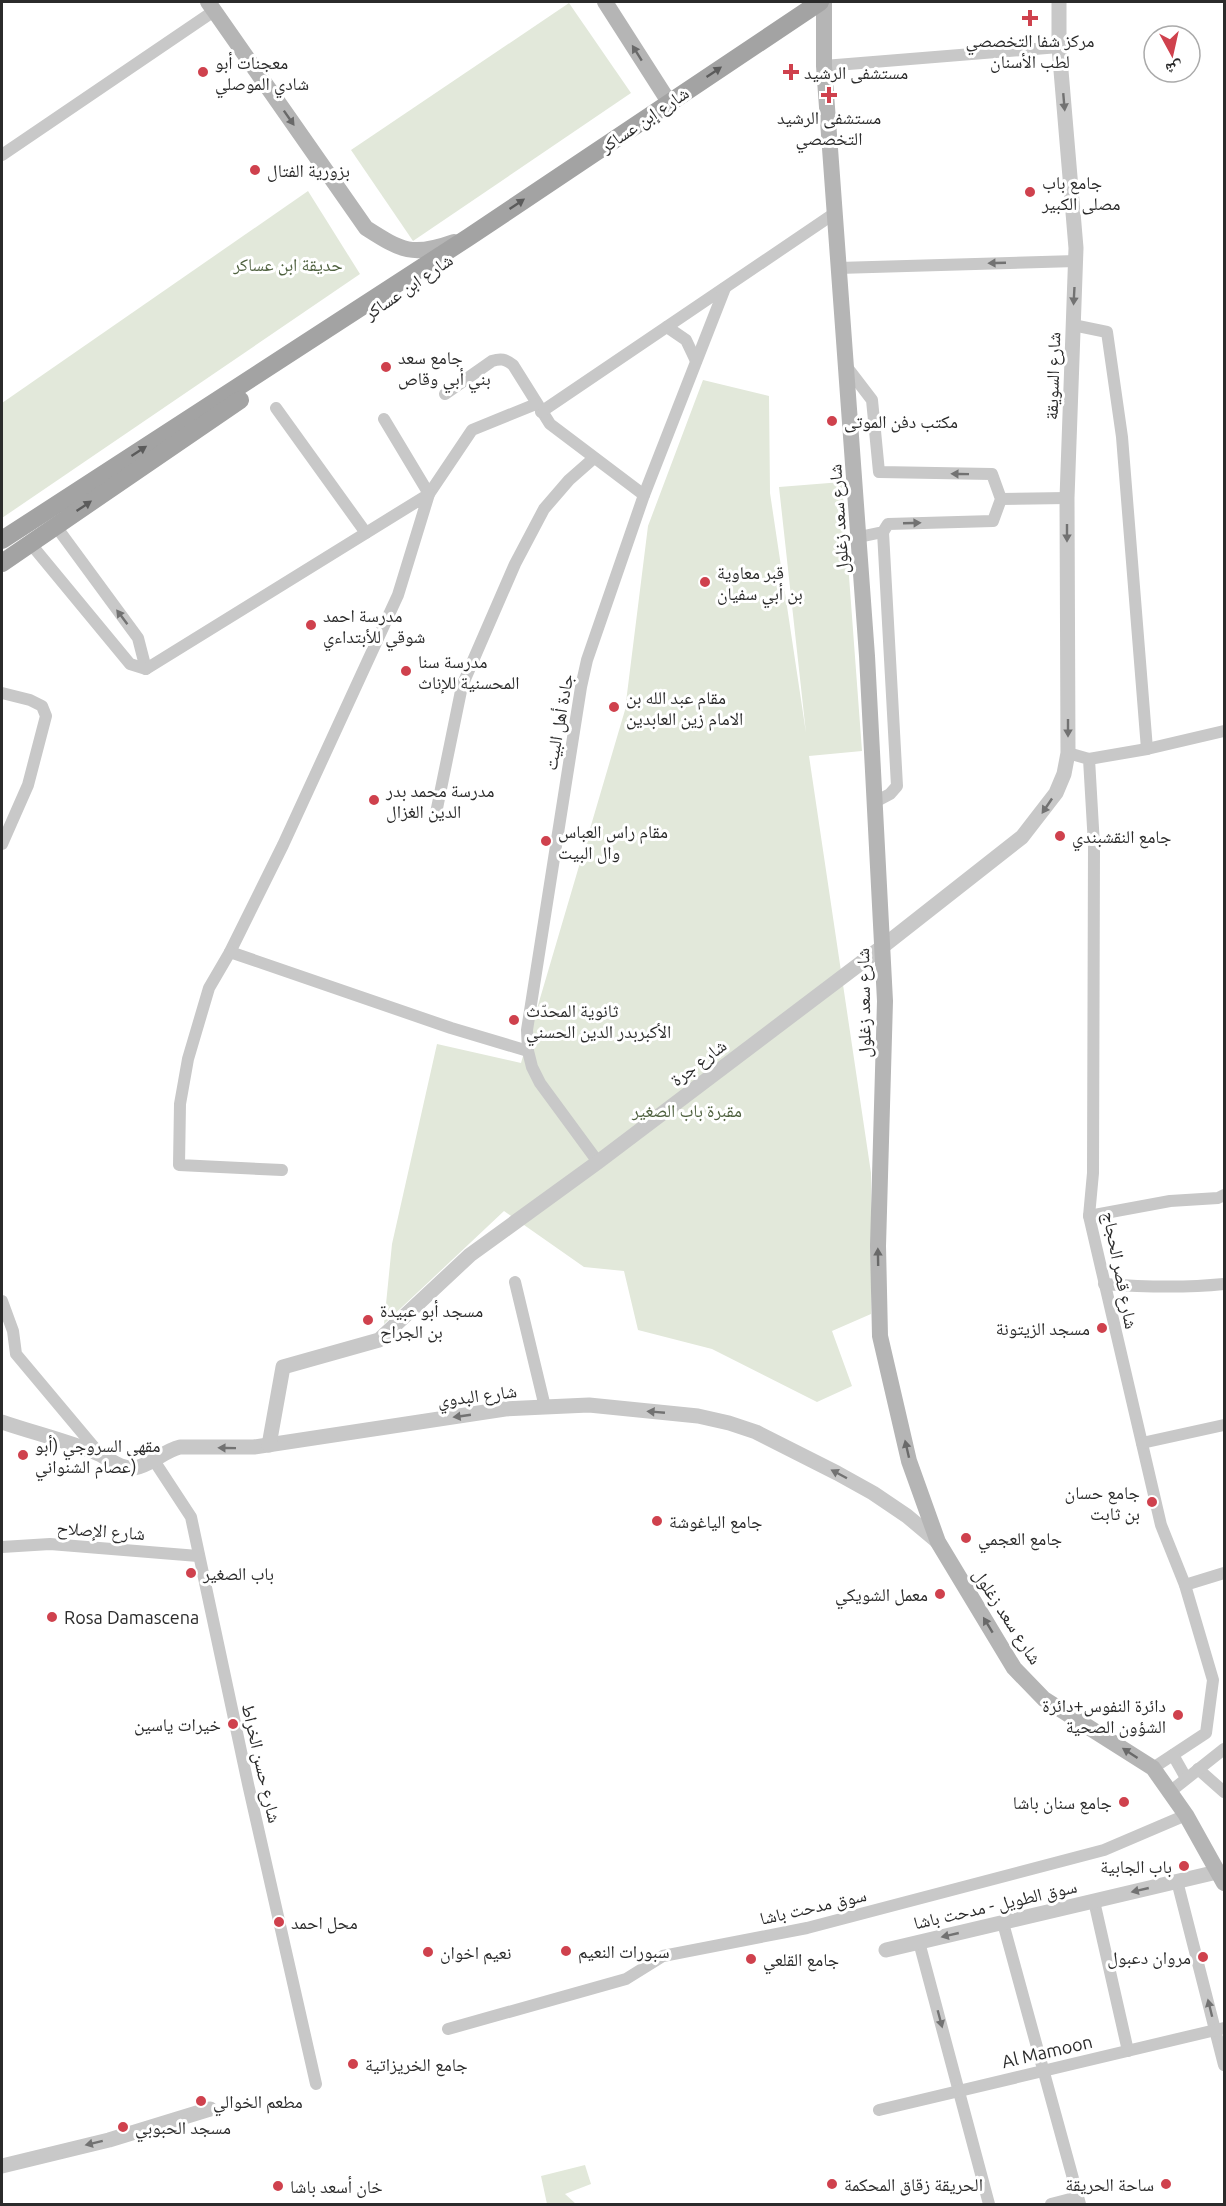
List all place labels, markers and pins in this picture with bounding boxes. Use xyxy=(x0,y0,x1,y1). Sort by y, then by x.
marker: مركز شفا التخصصي لطب الأسنان xyxy=(1021,9,1039,27)
place label: مركز شفا التخصصي لطب الأسنان xyxy=(966,30,1094,73)
place label: معجنات أبو شادي الموصلي xyxy=(215,52,309,99)
place label: مستشفى الرشيد xyxy=(804,62,908,84)
marker: مستشفى الرشيد xyxy=(782,63,800,81)
marker: معجنات أبو شادي الموصلي xyxy=(196,65,210,79)
marker: مستشفى الرشيد التخصصي xyxy=(820,86,838,104)
place label: مستشفى الرشيد التخصصي xyxy=(777,107,881,154)
place label: بزورية الفتال xyxy=(267,160,350,182)
marker: بزورية الفتال xyxy=(248,163,262,177)
place label: جامع باب مصلى الكبير xyxy=(1041,172,1120,215)
marker: جامع باب مصلى الكبير xyxy=(1023,185,1037,199)
place label: جامع سعد بني أبي وقاص xyxy=(398,347,491,394)
marker: جامع سعد بني أبي وقاص xyxy=(379,360,393,374)
place label: مكتب دفن الموتى xyxy=(844,411,958,433)
marker: مكتب دفن الموتى xyxy=(825,414,839,428)
place label: قبر معاوية بن أبي سفيان xyxy=(717,562,803,609)
marker: قبر معاوية بن أبي سفيان xyxy=(698,575,712,589)
place label: مدرسة احمد شوقي للأبتداءي xyxy=(323,605,425,652)
marker: مدرسة احمد شوقي للأبتداءي xyxy=(304,618,318,632)
place label: مدرسة سنا المحسنية للإناث xyxy=(418,651,520,694)
marker: مدرسة سنا المحسنية للإناث xyxy=(399,664,413,678)
place label: مقام عبد الله بن الامام زين العابدين xyxy=(626,687,743,731)
marker: مقام عبد الله بن الامام زين العابدين xyxy=(607,700,621,714)
place label: مدرسة محمد بدر الدين الغزال xyxy=(385,780,495,823)
marker: مدرسة محمد بدر الدين الغزال xyxy=(367,793,381,807)
place label: مقام راس العباس وال البيت xyxy=(558,821,668,864)
place label: جامع النقشبندي xyxy=(1072,826,1171,852)
marker: جامع النقشبندي xyxy=(1053,829,1067,843)
marker: مقام راس العباس وال البيت xyxy=(539,834,553,848)
place label: ثانوية المحدّث الأكبربدر الدين الحسني xyxy=(526,1000,671,1047)
marker: ثانوية المحدّث الأكبربدر الدين الحسني xyxy=(507,1013,521,1027)
place label: مسجد أبو عبيدة بن الجراح xyxy=(380,1300,483,1344)
marker: مسجد أبو عبيدة بن الجراح xyxy=(361,1313,375,1327)
place label: مسجد الزيتونة xyxy=(996,1318,1090,1339)
marker: مسجد الزيتونة xyxy=(1095,1321,1109,1335)
place label: مقهى السروجي (أبو عصام الشنواني) xyxy=(35,1435,161,1482)
marker: مقهى السروجي (أبو عصام الشنواني) xyxy=(16,1448,30,1462)
place label: جامع حسان بن ثابت xyxy=(1065,1482,1140,1525)
marker: جامع حسان بن ثابت xyxy=(1145,1495,1159,1509)
place label: جامع الياغوشة xyxy=(669,1511,763,1534)
marker: جامع الياغوشة xyxy=(650,1514,664,1528)
place label: جامع العجمي xyxy=(978,1528,1062,1554)
marker: جامع العجمي xyxy=(959,1531,973,1545)
place label: باب الصغير xyxy=(202,1563,274,1585)
marker: باب الصغير xyxy=(184,1566,198,1580)
place label: معمل الشويكي xyxy=(835,1584,928,1610)
marker: معمل الشويكي xyxy=(933,1587,947,1601)
place label: Rosa Damascena xyxy=(64,1607,199,1627)
marker: Rosa Damascena xyxy=(45,1610,59,1624)
place label: دائرة النفوس+دائرة الشؤون الصحية xyxy=(1042,1695,1166,1738)
marker: دائرة النفوس+دائرة الشؤون الصحية xyxy=(1171,1708,1185,1722)
place label: خيرات ياسين xyxy=(134,1714,221,1736)
marker: خيرات ياسين xyxy=(226,1717,240,1731)
place label: جامع سنان باشا xyxy=(1013,1792,1112,1815)
marker: جامع سنان باشا xyxy=(1117,1795,1131,1809)
place label: باب الجابية xyxy=(1100,1856,1172,1878)
marker: باب الجابية xyxy=(1177,1859,1191,1873)
place label: محل احمد xyxy=(291,1912,358,1934)
marker: محل احمد xyxy=(272,1915,286,1929)
place label: سبورات النعيم xyxy=(578,1941,670,1964)
place label: نعيم اخوان xyxy=(440,1942,512,1965)
marker: سبورات النعيم xyxy=(559,1944,573,1958)
marker: نعيم اخوان xyxy=(421,1945,435,1959)
place label: مروان دعبول xyxy=(1107,1947,1191,1969)
place label: جامع القلعي xyxy=(763,1949,839,1975)
marker: مروان دعبول xyxy=(1196,1950,1210,1964)
marker: جامع القلعي xyxy=(744,1952,758,1966)
place label: جامع الخريزاتية xyxy=(365,2054,468,2077)
marker: جامع الخريزاتية xyxy=(346,2057,360,2071)
place label: مطعم الخوالي xyxy=(213,2091,303,2117)
marker: مطعم الخوالي xyxy=(194,2094,208,2108)
place label: مسجد الحبوبي xyxy=(135,2117,231,2143)
marker: مسجد الحبوبي xyxy=(116,2120,130,2134)
place label: الحريقة زقاق المحكمة xyxy=(844,2174,983,2196)
place label: ساحة الحريقة xyxy=(1065,2174,1154,2195)
place label: خان أسعد باشا xyxy=(290,2176,383,2198)
marker: الحريقة زقاق المحكمة xyxy=(825,2177,839,2191)
marker: ساحة الحريقة xyxy=(1159,2177,1173,2191)
marker: خان أسعد باشا xyxy=(271,2179,285,2193)

